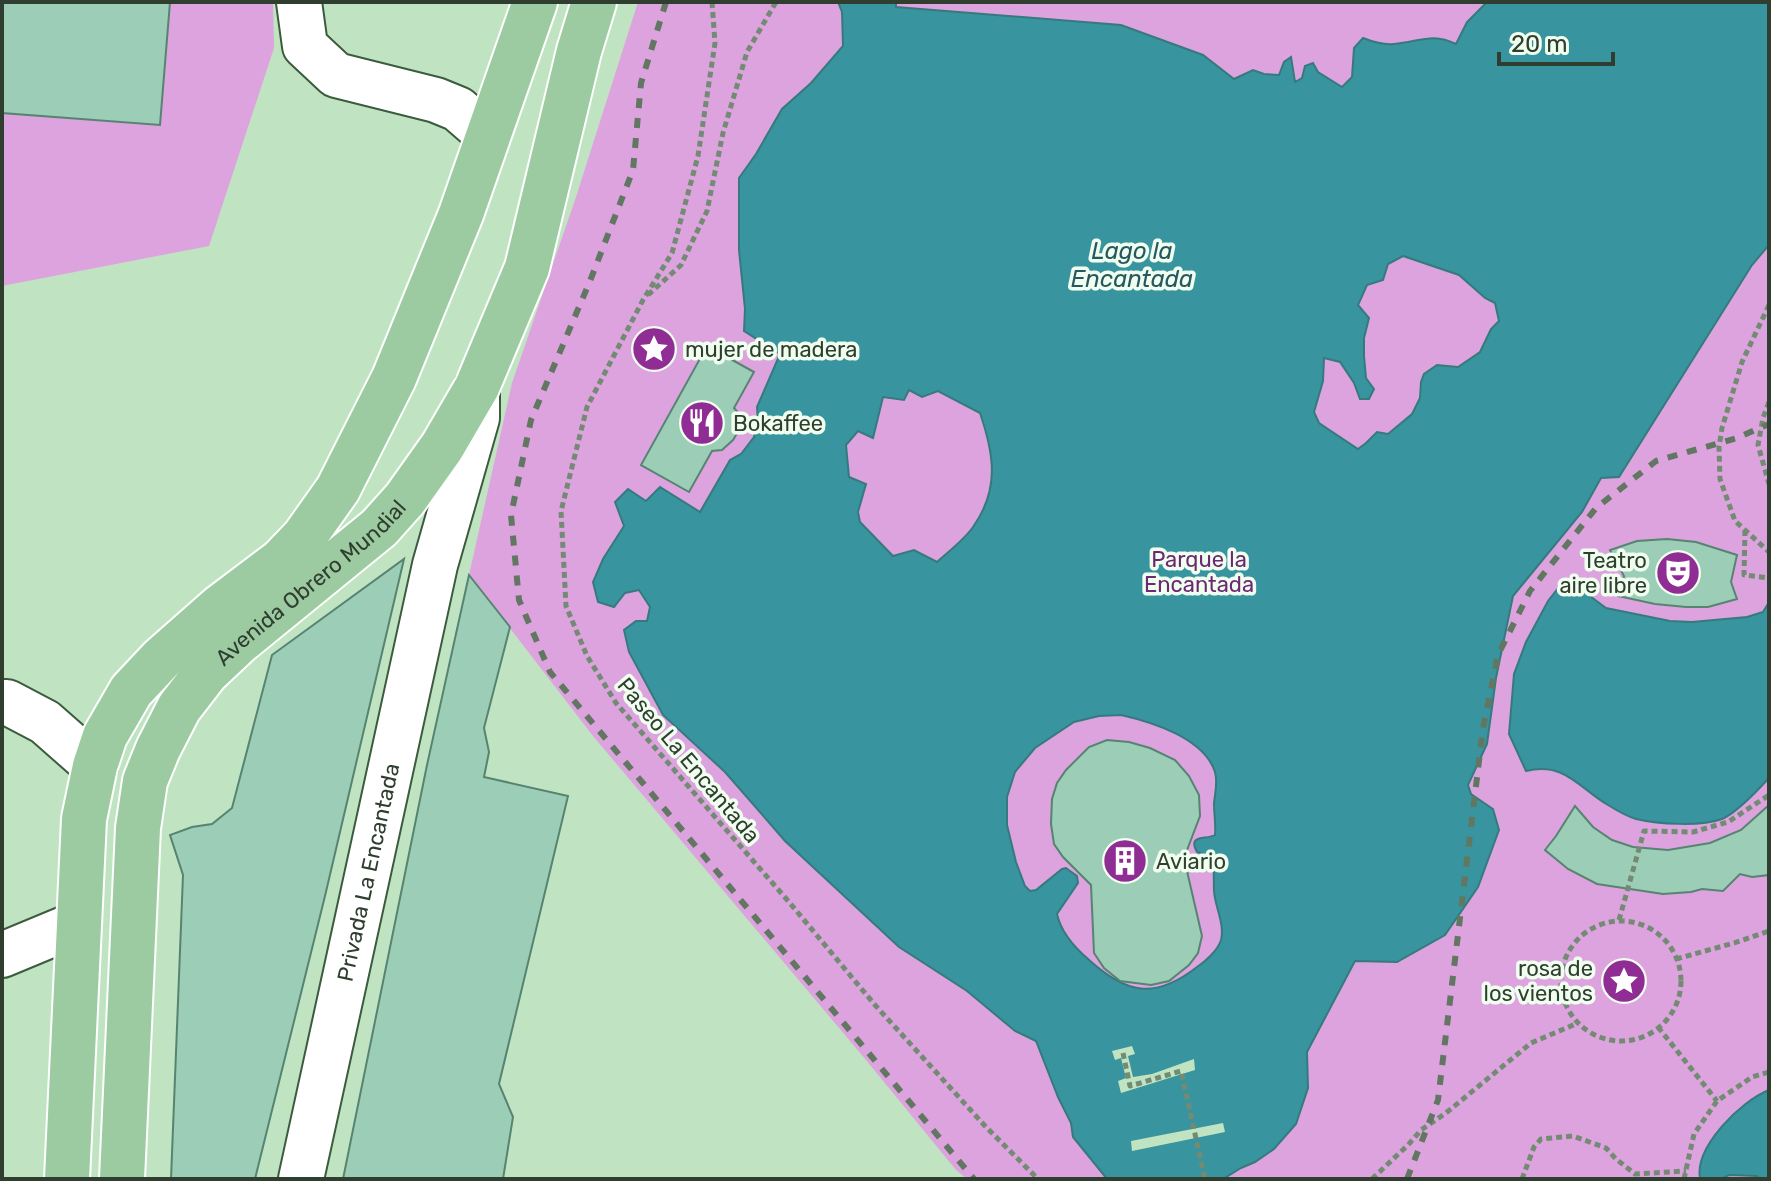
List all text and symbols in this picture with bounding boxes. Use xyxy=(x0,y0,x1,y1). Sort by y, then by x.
scale bar xyxy=(1499,16,1613,66)
text: 20 m xyxy=(1511,30,1568,58)
water label: Lago la Encantada xyxy=(1071,237,1193,293)
place icon: mujer de madera xyxy=(630,325,678,373)
place label: mujer de madera xyxy=(685,336,857,363)
restaurant icon: Bokaffee xyxy=(678,399,726,447)
place label: Bokaffee xyxy=(733,410,823,437)
street label: Avenida Obrero Mundial xyxy=(210,494,412,671)
park label: Parque la Encantada xyxy=(1144,546,1254,598)
place label: Teatro aire libre xyxy=(1559,547,1647,599)
theatre icon: Teatro aire libre xyxy=(1654,549,1702,597)
street label: Paseo La Encantada xyxy=(612,672,766,849)
street label: Privada La Encantada xyxy=(332,761,405,984)
building icon: Aviario xyxy=(1101,837,1149,885)
place label: Aviario xyxy=(1156,848,1226,875)
place label: rosa de los vientos xyxy=(1484,955,1593,1007)
place icon: rosa de los vientos xyxy=(1600,957,1648,1005)

